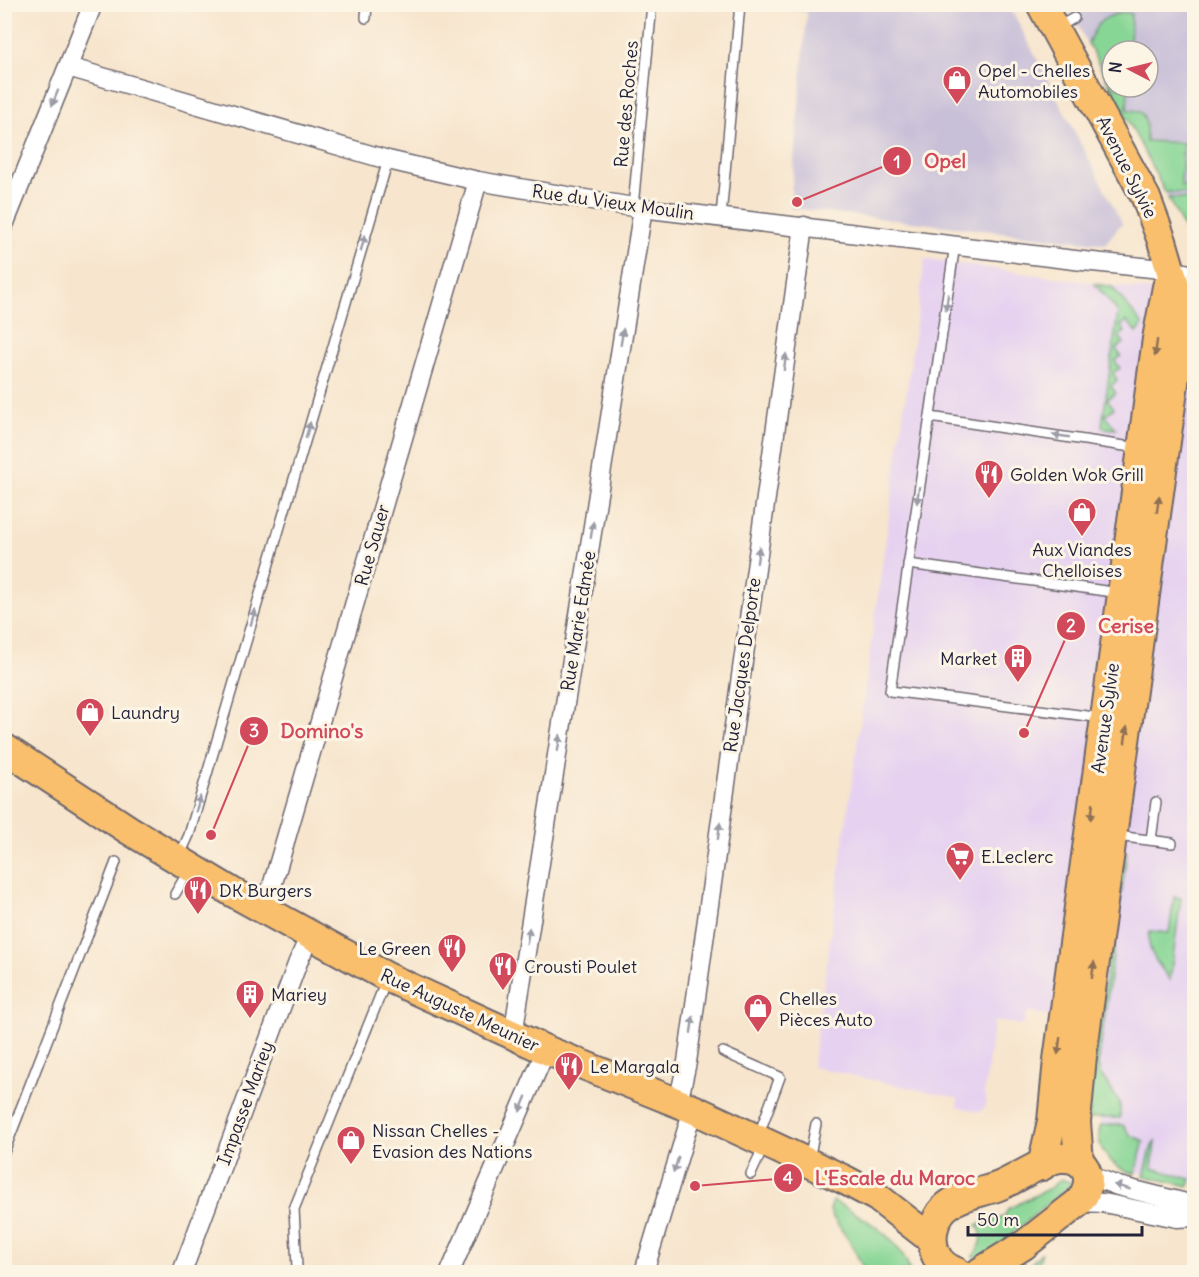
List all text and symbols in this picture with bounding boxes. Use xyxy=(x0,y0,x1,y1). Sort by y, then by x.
north arrow xyxy=(1100,39,1160,99)
street label: Rue des Roches xyxy=(609,40,643,168)
place label: Opel - Chelles Automobiles xyxy=(978,59,1090,103)
text: N xyxy=(1105,60,1126,74)
shop icon: Opel - Chelles Automobiles xyxy=(941,64,973,106)
one-way arrow xyxy=(50,89,60,107)
street label: Avenue Sylvie xyxy=(1091,112,1163,222)
callout: Opel xyxy=(882,142,978,180)
text: Opel xyxy=(924,148,966,173)
text: 1 xyxy=(893,150,901,173)
street label: Rue du Vieux Moulin xyxy=(531,179,695,225)
one-way arrow xyxy=(359,234,368,252)
one-way arrow xyxy=(942,293,951,312)
one-way arrow xyxy=(618,327,627,346)
one-way arrow xyxy=(1151,338,1161,357)
one-way arrow xyxy=(781,352,790,371)
one-way arrow xyxy=(304,421,313,439)
one-way arrow xyxy=(1051,432,1070,441)
restaurant icon: Golden Wok Grill xyxy=(973,458,1005,500)
place label: Golden Wok Grill xyxy=(1010,463,1144,486)
one-way arrow xyxy=(914,486,923,505)
one-way arrow xyxy=(1153,495,1163,514)
shop icon: Aux Viandes Chelloises xyxy=(1066,496,1098,538)
street label: Rue Sauer xyxy=(349,501,395,588)
one-way arrow xyxy=(588,520,597,539)
place label: Aux Viandes Chelloises xyxy=(1032,538,1132,582)
one-way arrow xyxy=(753,546,762,565)
street label: Rue Marie Edmée xyxy=(556,549,600,693)
street label: Rue Jacques Delporte xyxy=(718,576,766,754)
callout: Cerise xyxy=(1056,607,1166,645)
one-way arrow xyxy=(249,608,258,626)
text: Cerise xyxy=(1098,613,1154,638)
text: 2 xyxy=(1066,614,1076,637)
building icon: Market xyxy=(1002,642,1034,684)
place label: Market xyxy=(940,647,997,670)
street label: Avenue Sylvie xyxy=(1086,661,1124,775)
shop icon: Laundry xyxy=(74,696,106,738)
place label: Laundry xyxy=(111,701,180,724)
callout: Domino's xyxy=(239,712,376,750)
text: Domino's xyxy=(281,718,363,743)
text: 3 xyxy=(249,719,259,742)
one-way arrow xyxy=(1121,726,1130,745)
one-way arrow xyxy=(554,733,563,752)
one-way arrow xyxy=(194,795,203,813)
one-way arrow xyxy=(1087,802,1096,821)
one-way arrow xyxy=(714,822,724,841)
supermarket icon: E.Leclerc xyxy=(944,840,976,882)
place label: E.Leclerc xyxy=(981,845,1054,868)
restaurant icon: DK Burgers xyxy=(182,874,214,916)
place label: DK Burgers xyxy=(219,879,312,902)
one-way arrow xyxy=(524,926,533,945)
restaurant icon: Le Green xyxy=(436,932,468,974)
place label: Le Green xyxy=(358,937,431,960)
restaurant icon: Crousti Poulet xyxy=(487,950,519,992)
place label: Crousti Poulet xyxy=(524,955,637,978)
one-way arrow xyxy=(1089,960,1098,979)
street label: Rue Auguste Meunier xyxy=(377,963,544,1057)
building icon: Mariey xyxy=(234,978,266,1020)
place label: Mariey xyxy=(271,983,327,1006)
place label: Chelles Pièces Auto xyxy=(779,987,873,1031)
shop icon: Chelles Pièces Auto xyxy=(742,992,774,1034)
one-way arrow xyxy=(687,1015,696,1034)
one-way arrow xyxy=(1055,1037,1064,1056)
street label: Impasse Mariey xyxy=(212,1038,278,1168)
restaurant icon: Le Margala xyxy=(553,1050,585,1092)
place label: Le Margala xyxy=(590,1055,680,1078)
one-way arrow xyxy=(518,1096,528,1114)
place label: Nissan Chelles - Evasion des Nations xyxy=(372,1119,532,1163)
shop icon: Nissan Chelles - Evasion des Nations xyxy=(335,1124,367,1166)
one-way arrow xyxy=(671,1156,681,1174)
callout: L'Escale du Maroc xyxy=(773,1159,987,1197)
text: L'Escale du Maroc xyxy=(815,1165,975,1190)
text: 4 xyxy=(783,1166,794,1189)
one-way arrow xyxy=(1113,1182,1131,1191)
scale bar xyxy=(968,1199,1142,1237)
text: 50 m xyxy=(977,1208,1019,1231)

